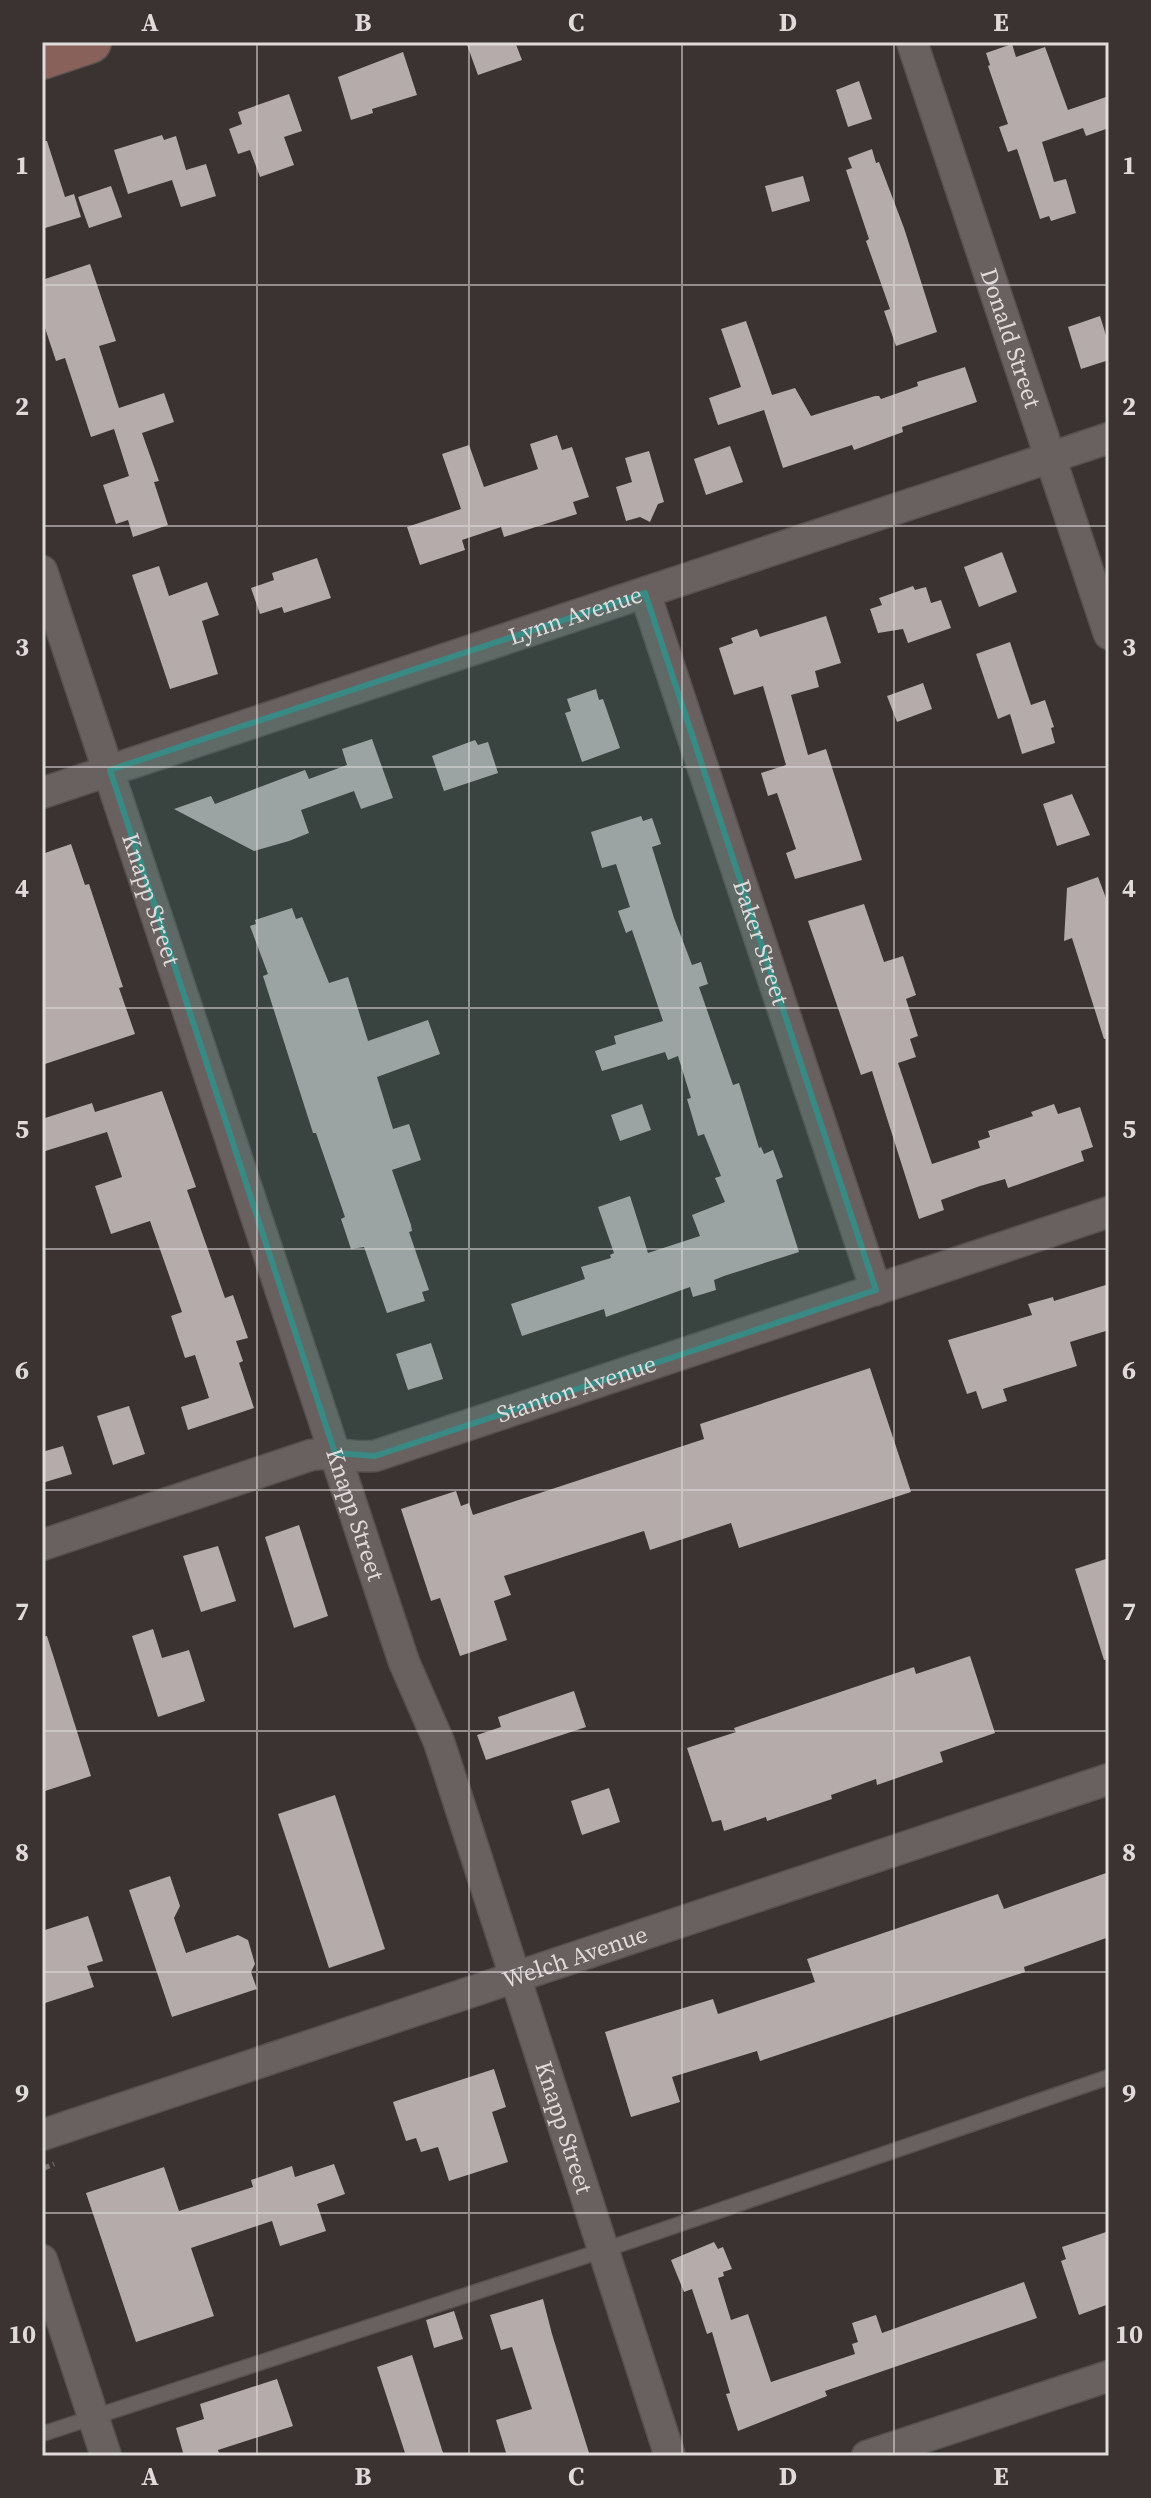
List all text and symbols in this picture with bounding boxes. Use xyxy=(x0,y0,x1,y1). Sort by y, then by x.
text: A xyxy=(141,4,159,40)
text: B xyxy=(355,4,372,40)
text: C xyxy=(568,4,584,40)
text: D xyxy=(779,4,797,40)
text: E xyxy=(993,4,1009,40)
text: 1 xyxy=(15,147,29,183)
text: 1 xyxy=(1122,147,1136,183)
street label: Donald Street xyxy=(972,264,1050,412)
text: 2 xyxy=(15,388,29,424)
text: 2 xyxy=(1122,388,1136,424)
street label: Lynn Avenue xyxy=(504,577,646,653)
text: 3 xyxy=(15,629,29,665)
text: 3 xyxy=(1122,629,1136,665)
street label: Knapp Street xyxy=(114,829,189,970)
text: 4 xyxy=(15,870,29,906)
text: 4 xyxy=(1122,870,1136,906)
street label: Baker Street xyxy=(725,875,797,1009)
text: 5 xyxy=(15,1111,29,1147)
text: 5 xyxy=(1122,1111,1136,1147)
street label: Stanton Avenue xyxy=(492,1347,660,1430)
text: 6 xyxy=(15,1352,29,1388)
text: 6 xyxy=(1122,1352,1136,1388)
street label: Knapp Street xyxy=(318,1444,393,1585)
text: 7 xyxy=(15,1593,29,1629)
text: 7 xyxy=(1122,1593,1136,1629)
text: 8 xyxy=(15,1834,29,1870)
text: 8 xyxy=(1122,1834,1136,1870)
street label: Welch Avenue xyxy=(498,1917,652,1996)
street label: Knapp Street xyxy=(527,2057,601,2198)
text: 9 xyxy=(15,2075,29,2111)
text: 9 xyxy=(1122,2075,1136,2111)
text: 10 xyxy=(8,2316,36,2352)
text: 10 xyxy=(1115,2316,1143,2352)
text: A xyxy=(141,2458,159,2494)
text: B xyxy=(355,2458,372,2494)
text: C xyxy=(568,2458,584,2494)
text: D xyxy=(779,2458,797,2494)
text: E xyxy=(993,2458,1009,2494)

